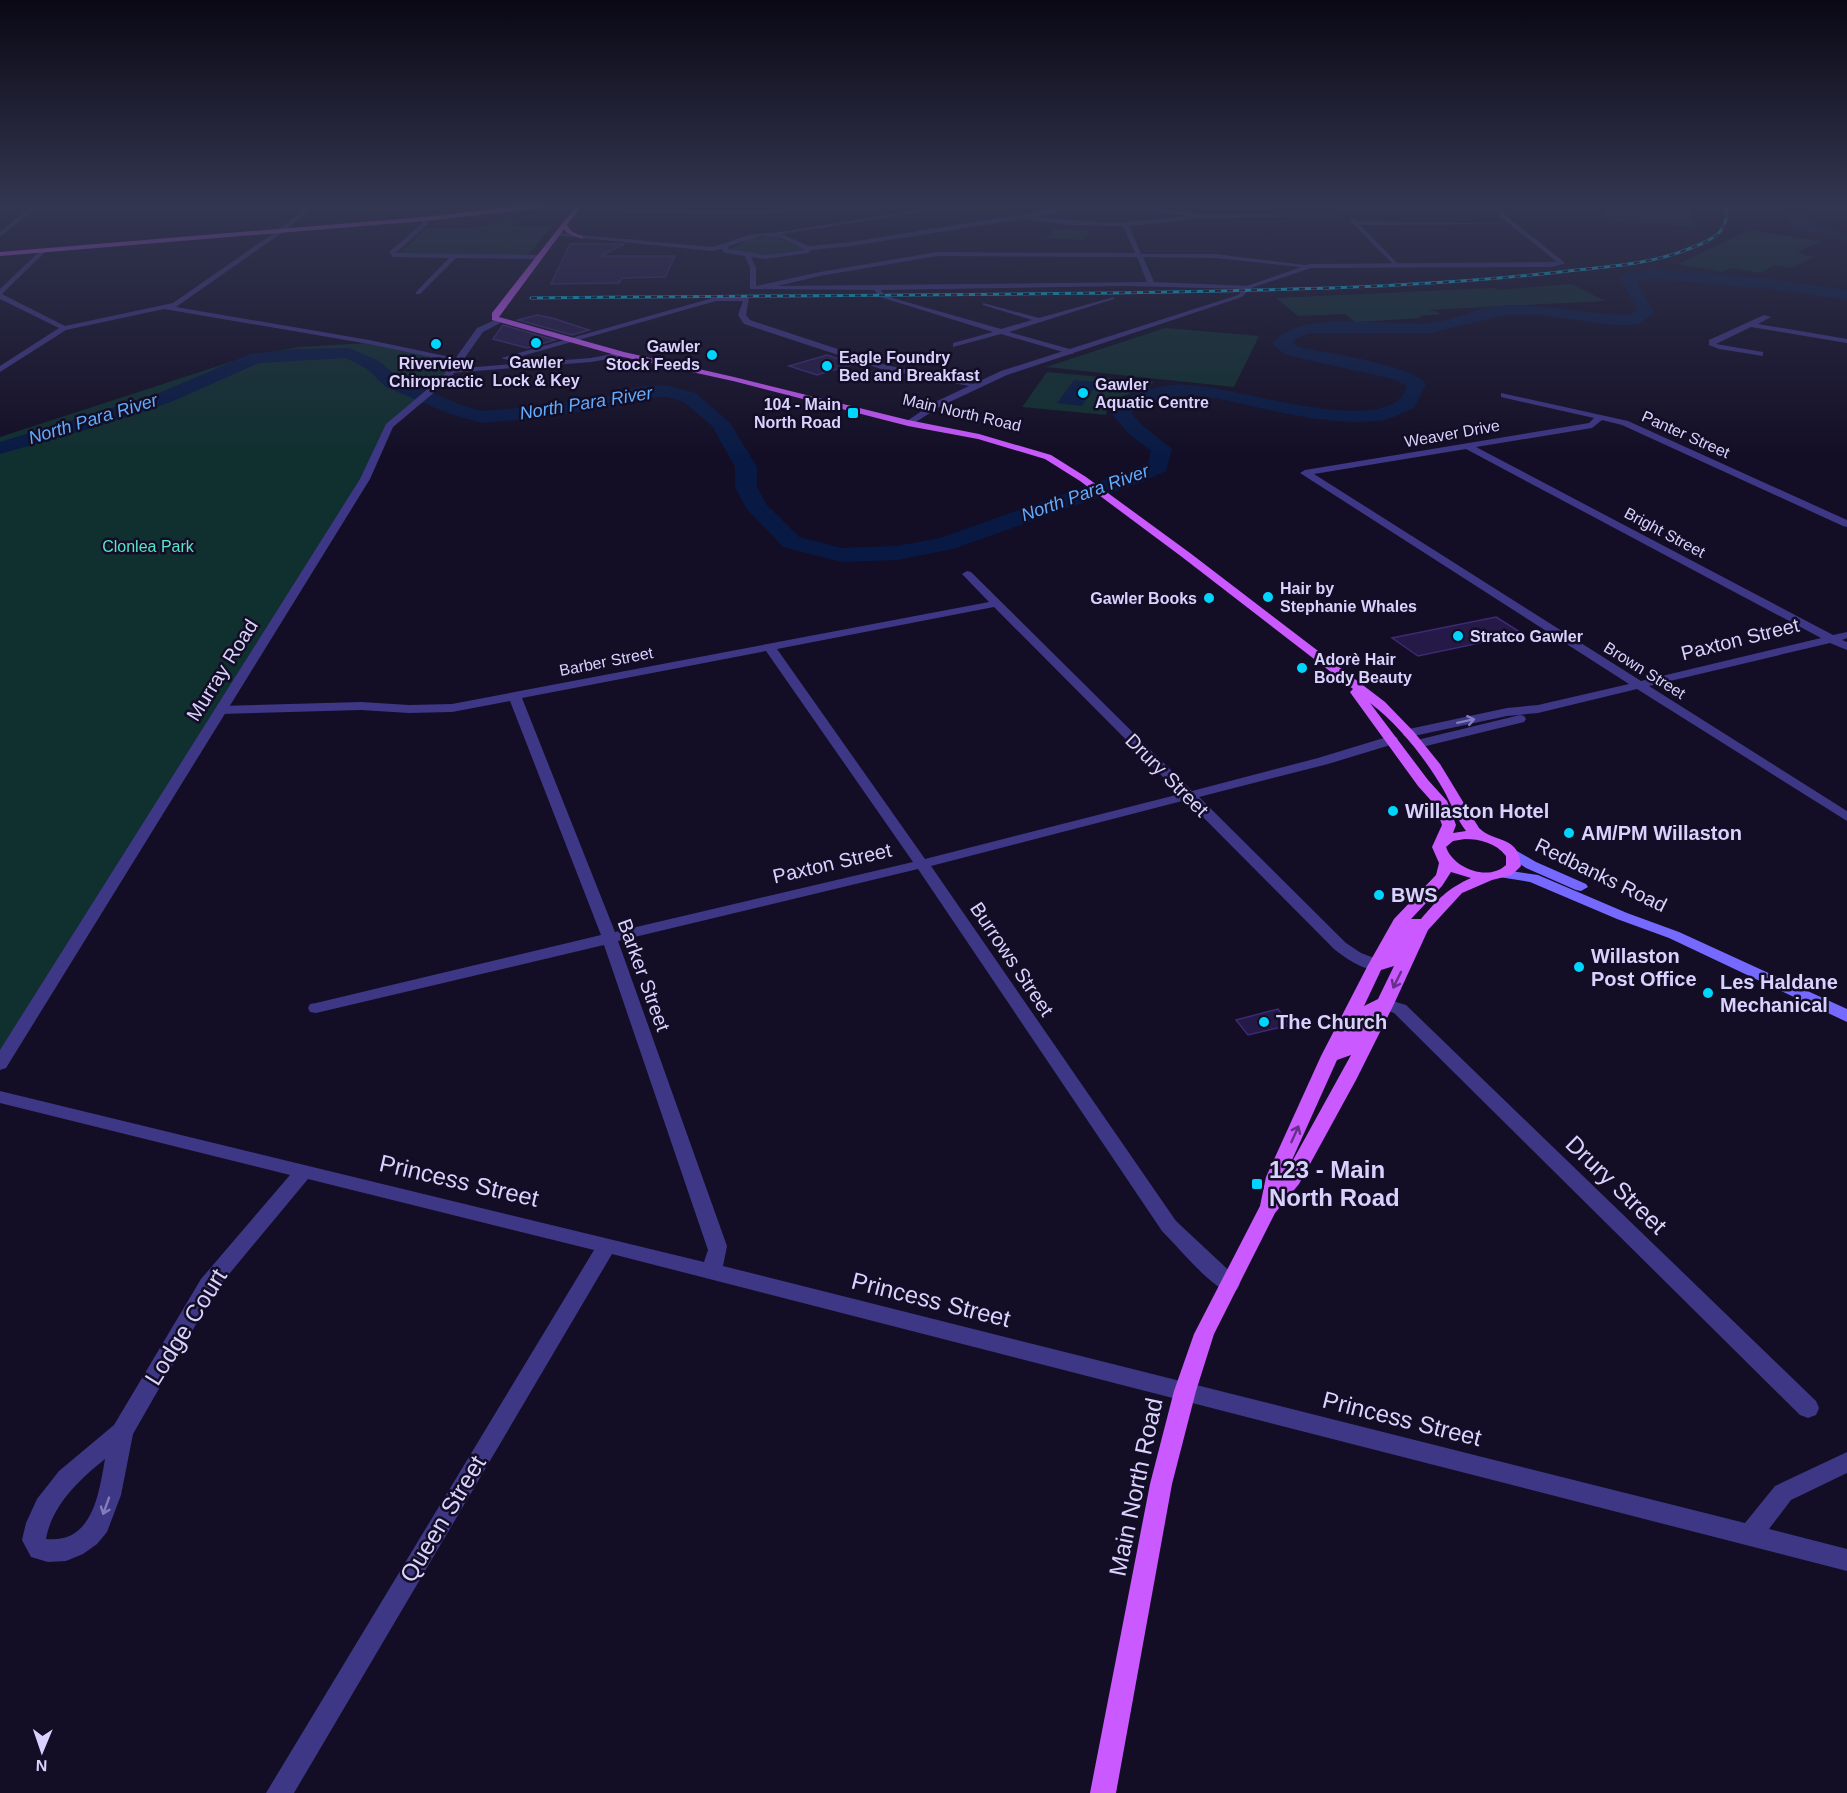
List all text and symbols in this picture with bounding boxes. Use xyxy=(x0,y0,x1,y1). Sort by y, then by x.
marker: Gawler Lock & Key xyxy=(529,336,543,350)
marker: Riverview Chiropractic xyxy=(429,337,443,351)
place label: Gawler Stock Feeds xyxy=(606,338,700,373)
marker: Gawler Stock Feeds xyxy=(705,348,719,362)
place label: Eagle Foundry Bed and Breakfast xyxy=(839,349,980,384)
place label: Gawler Lock & Key xyxy=(492,354,580,389)
place label: Riverview Chiropractic xyxy=(389,355,483,390)
marker: Eagle Foundry Bed and Breakfast xyxy=(820,359,834,373)
place label: Gawler Aquatic Centre xyxy=(1095,376,1209,411)
water label: North Para River xyxy=(518,382,655,423)
marker: Gawler Aquatic Centre xyxy=(1076,386,1090,400)
water label: North Para River xyxy=(26,390,161,448)
street label: Main North Road xyxy=(901,391,1023,434)
place label: 104 - Main North Road xyxy=(754,396,841,431)
marker: 104 - Main North Road xyxy=(846,406,860,420)
street label: Panter Street xyxy=(1639,408,1733,462)
street label: Weaver Drive xyxy=(1403,417,1501,450)
water label: North Para River xyxy=(1019,460,1152,525)
street label: Bright Street xyxy=(1622,504,1709,561)
park label: Clonlea Park xyxy=(102,538,195,555)
place label: Hair by Stephanie Whales xyxy=(1280,580,1417,615)
place label: Gawler Books xyxy=(1090,590,1197,607)
marker: Hair by Stephanie Whales xyxy=(1261,590,1275,604)
marker: Gawler Books xyxy=(1202,591,1216,605)
street label: Paxton Street xyxy=(1679,614,1802,664)
street label: Murray Road xyxy=(182,615,262,725)
place label: Stratco Gawler xyxy=(1470,628,1583,645)
marker: Stratco Gawler xyxy=(1451,629,1465,643)
street label: Brown Street xyxy=(1601,639,1689,702)
street label: Barber Street xyxy=(558,644,655,679)
place label: Adorè Hair Body Beauty xyxy=(1314,651,1412,686)
marker: Adorè Hair Body Beauty xyxy=(1295,661,1309,675)
one-way arrow xyxy=(1456,715,1476,726)
street label: Drury Street xyxy=(1121,729,1213,821)
place label: Willaston Hotel xyxy=(1405,800,1549,822)
marker: Willaston Hotel xyxy=(1386,804,1400,818)
place label: AM/PM Willaston xyxy=(1581,822,1742,844)
marker: AM/PM Willaston xyxy=(1562,826,1576,840)
street label: Redbanks Road xyxy=(1532,834,1670,916)
street label: Paxton Street xyxy=(770,839,894,887)
place label: BWS xyxy=(1391,884,1438,906)
marker: BWS xyxy=(1372,888,1386,902)
street label: Burrows Street xyxy=(966,898,1058,1020)
street label: Barker Street xyxy=(614,916,675,1035)
place label: Willaston Post Office xyxy=(1591,945,1697,990)
marker: Willaston Post Office xyxy=(1572,960,1586,974)
one-way arrow xyxy=(1391,971,1403,989)
place label: Les Haldane Mechanical xyxy=(1720,971,1838,1016)
marker: Les Haldane Mechanical xyxy=(1701,986,1715,1000)
place label: The Church xyxy=(1276,1011,1387,1033)
marker: The Church xyxy=(1257,1015,1271,1029)
one-way arrow xyxy=(1289,1125,1301,1143)
street label: Drury Street xyxy=(1560,1130,1672,1240)
street label: Princess Street xyxy=(377,1149,542,1212)
place label: 123 - Main North Road xyxy=(1269,1156,1400,1211)
marker: 123 - Main North Road xyxy=(1250,1177,1264,1191)
street label: Lodge Court xyxy=(139,1263,232,1390)
street label: Princess Street xyxy=(849,1267,1014,1332)
street label: Princess Street xyxy=(1320,1386,1485,1451)
street label: Main North Road xyxy=(1103,1395,1168,1578)
street label: Queen Street xyxy=(394,1450,491,1587)
one-way arrow xyxy=(100,1496,111,1515)
north arrow xyxy=(12,1721,72,1781)
text: N xyxy=(35,1757,48,1774)

